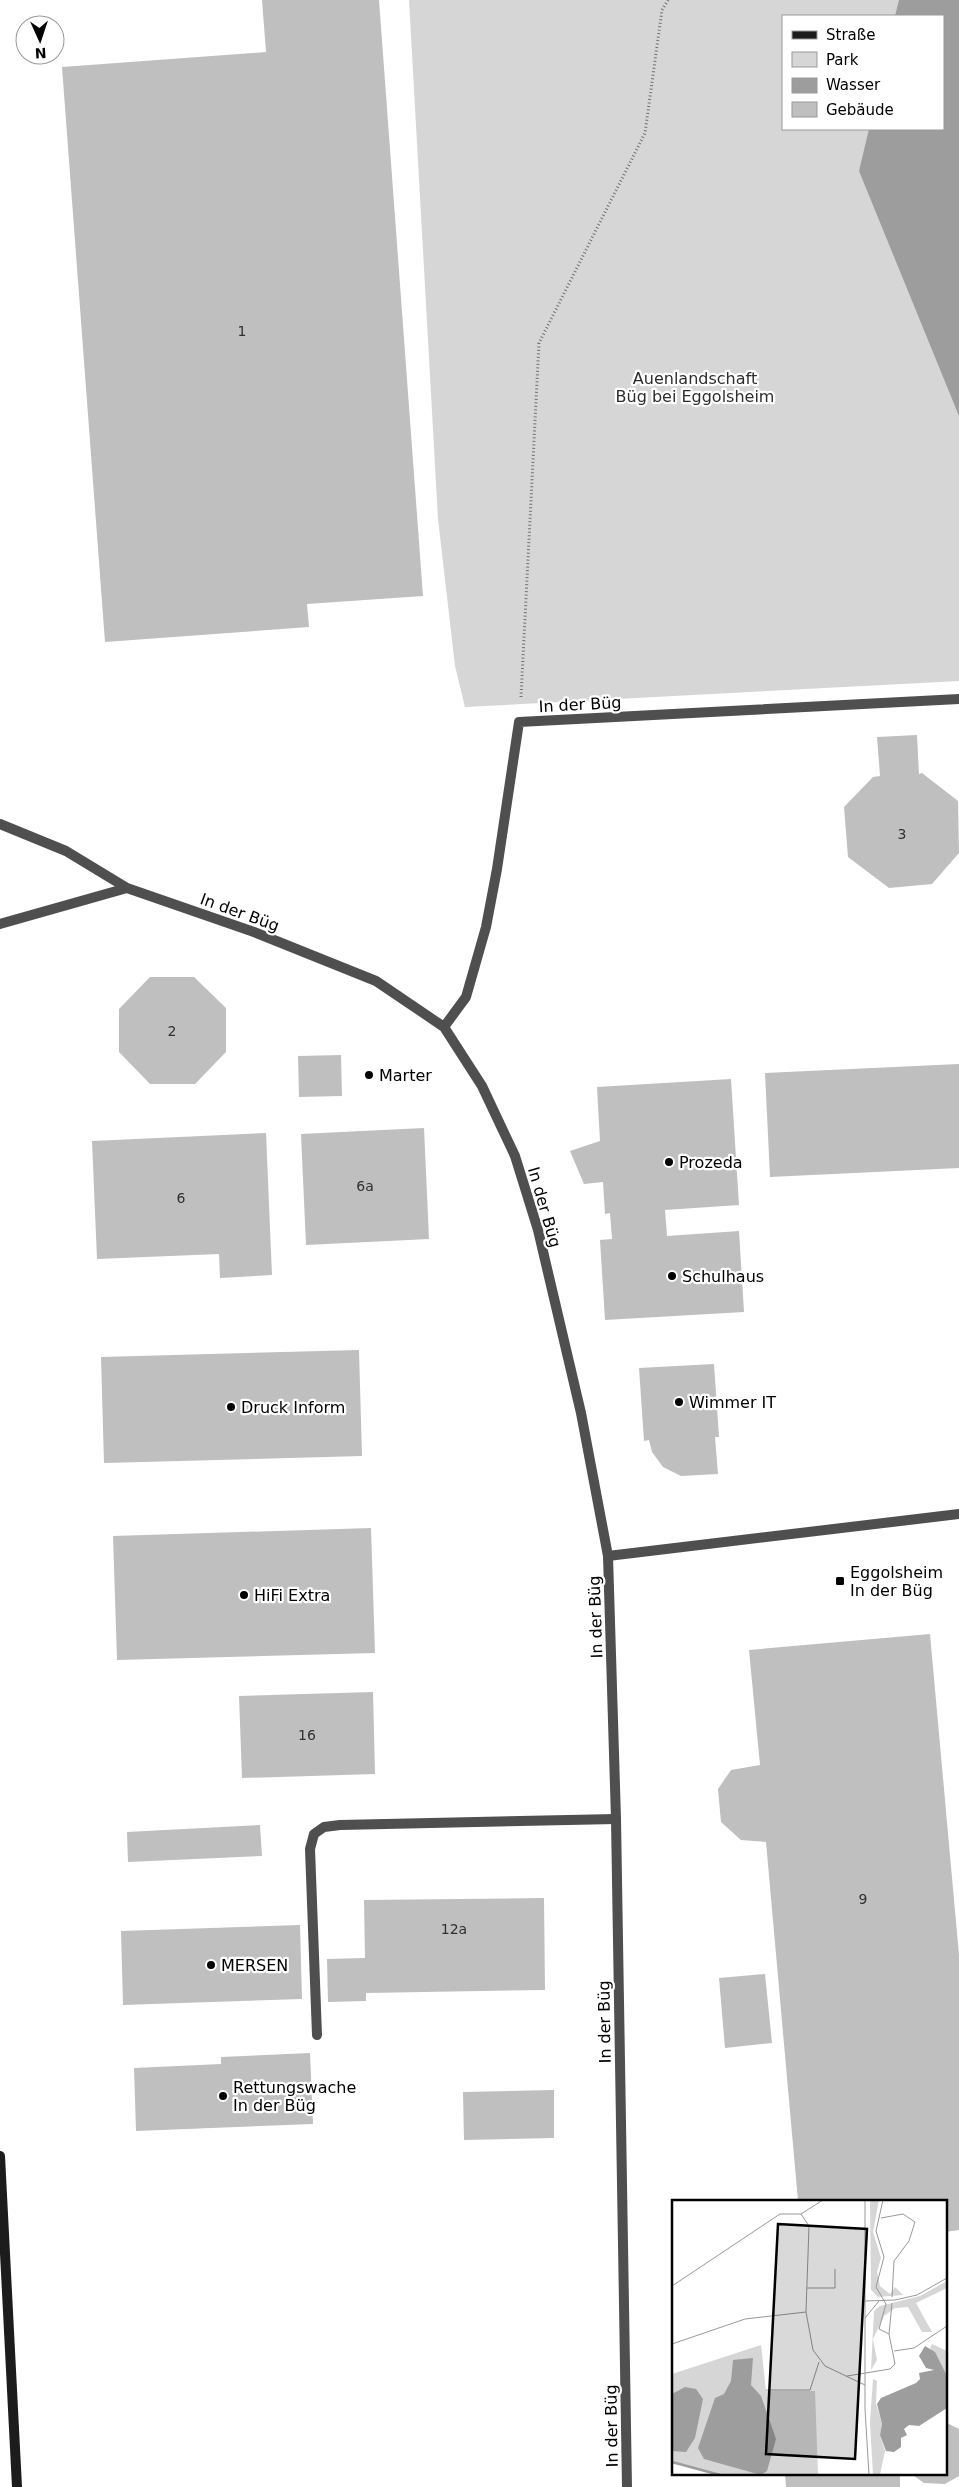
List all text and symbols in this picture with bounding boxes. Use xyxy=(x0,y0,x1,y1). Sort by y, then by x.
north arrow xyxy=(15,15,65,65)
legend xyxy=(782,15,944,130)
text: Straße xyxy=(826,26,875,44)
text: N xyxy=(34,45,47,61)
text: Park xyxy=(826,51,859,69)
text: Wasser xyxy=(826,76,881,94)
text: Gebäude xyxy=(826,101,894,119)
house number: 1 xyxy=(238,323,246,339)
park label: Auenlandschaft Büg bei Eggolsheim xyxy=(616,369,774,406)
street label: In der Büg xyxy=(538,693,622,716)
house number: 3 xyxy=(898,826,906,842)
street label: In der Büg xyxy=(198,889,282,936)
house number: 2 xyxy=(168,1023,176,1039)
place label: Marter xyxy=(379,1066,432,1085)
marker: Marter xyxy=(363,1069,375,1081)
place label: Prozeda xyxy=(679,1153,743,1172)
marker: Prozeda xyxy=(663,1156,675,1168)
street label: In der Büg xyxy=(524,1165,565,1250)
house number: 6a xyxy=(356,1178,374,1194)
house number: 6 xyxy=(177,1190,186,1206)
place label: Schulhaus xyxy=(682,1267,764,1286)
marker: Schulhaus xyxy=(666,1270,678,1282)
place label: Wimmer IT xyxy=(689,1393,776,1412)
marker: Wimmer IT xyxy=(673,1396,685,1408)
place label: Druck Inform xyxy=(241,1398,345,1417)
marker: Druck Inform xyxy=(225,1401,237,1413)
place label: Eggolsheim In der Büg xyxy=(850,1563,943,1600)
street label: In der Büg xyxy=(585,1575,606,1659)
marker: Eggolsheim In der Büg xyxy=(834,1575,846,1587)
place label: HiFi Extra xyxy=(254,1586,330,1605)
marker: HiFi Extra xyxy=(238,1589,250,1601)
house number: 16 xyxy=(298,1727,316,1743)
house number: 9 xyxy=(859,1891,867,1907)
house number: 12a xyxy=(441,1921,467,1937)
place label: MERSEN xyxy=(221,1956,288,1975)
marker: MERSEN xyxy=(205,1959,217,1971)
street label: In der Büg xyxy=(594,1980,615,2064)
place label: Rettungswache In der Büg xyxy=(233,2078,356,2115)
marker: Rettungswache In der Büg xyxy=(217,2090,229,2102)
inset map xyxy=(672,2200,946,2474)
street label: In der Büg xyxy=(601,2384,622,2468)

